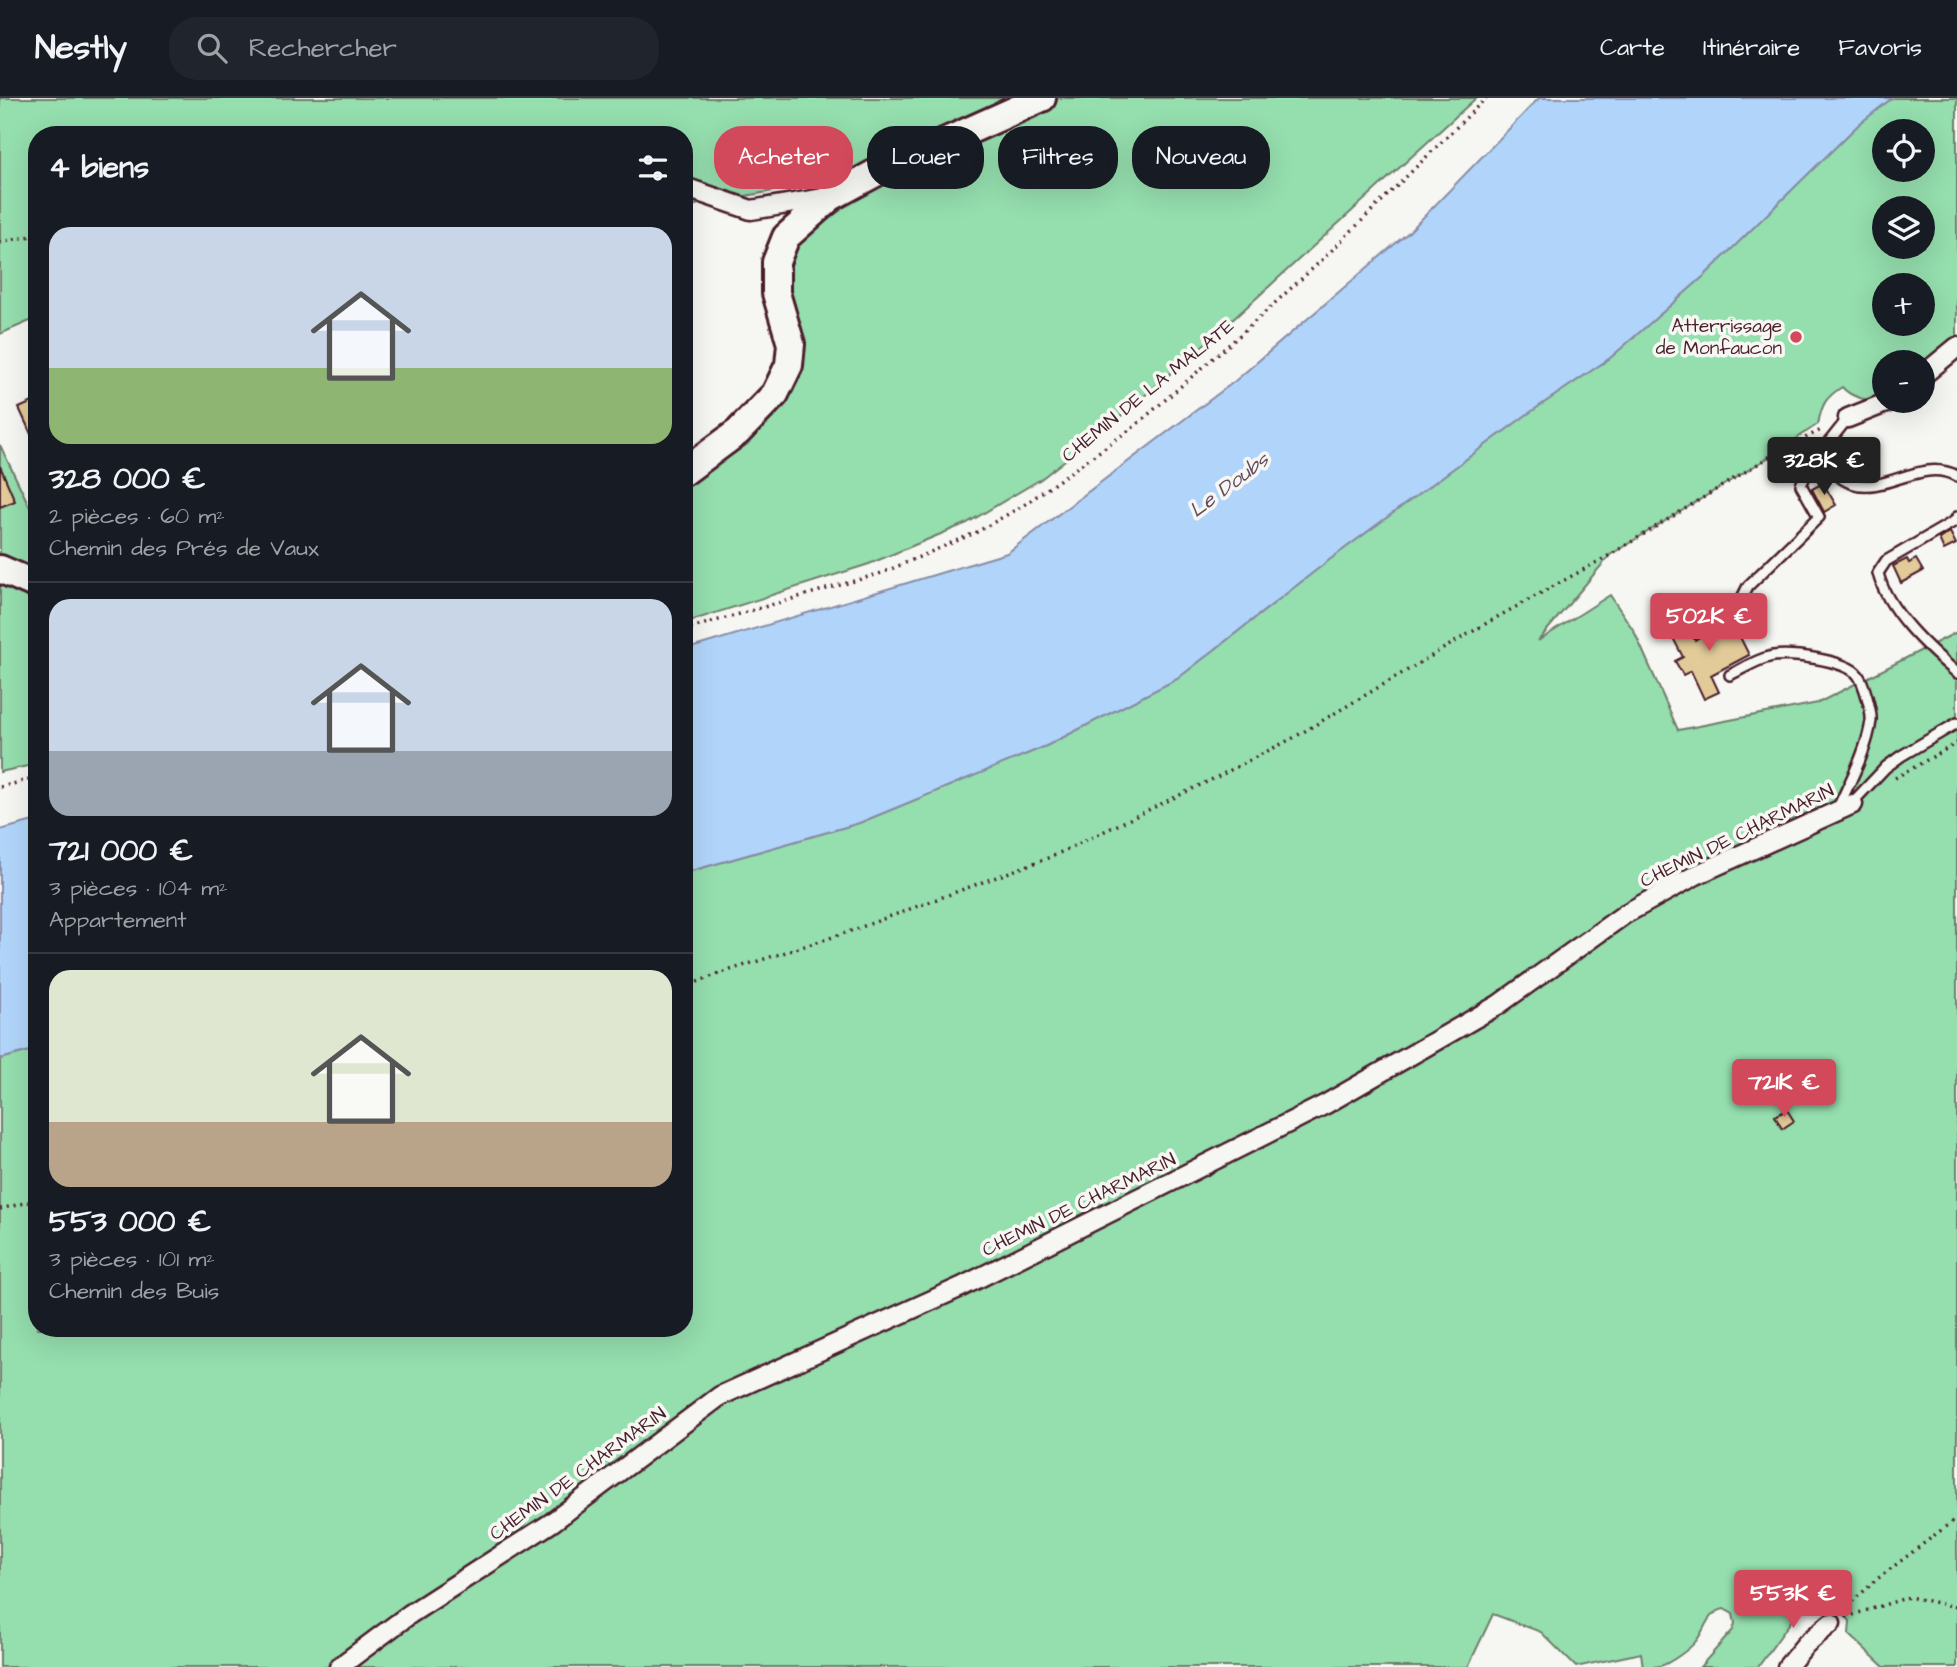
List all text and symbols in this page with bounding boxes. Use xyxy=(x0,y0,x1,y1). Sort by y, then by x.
search box xyxy=(169,17,659,80)
text: Nestly xyxy=(35,25,127,71)
icon: search xyxy=(193,29,231,67)
text: Rechercher xyxy=(249,30,397,66)
text: Carte xyxy=(1600,31,1665,65)
text: Itinéraire xyxy=(1703,31,1800,65)
text: Favoris xyxy=(1838,31,1922,65)
map controls xyxy=(1872,119,1935,413)
button: locate xyxy=(1872,119,1935,182)
chip: Acheter xyxy=(714,126,853,189)
chip: Louer xyxy=(867,126,984,189)
chip: Filtres xyxy=(998,126,1118,189)
chip: Nouveau xyxy=(1132,126,1270,189)
text: 4 biens xyxy=(49,147,149,189)
icon: filters xyxy=(634,149,672,187)
button: layers xyxy=(1872,196,1935,259)
icon: home xyxy=(298,273,424,399)
button: + xyxy=(1872,273,1935,336)
street label: CHEMIN DE LA MALATE xyxy=(1056,313,1240,469)
place label: Atterrissage de Monfaucon xyxy=(1656,313,1782,362)
marker: Atterrissage de Monfaucon xyxy=(1788,329,1804,345)
button: − xyxy=(1872,350,1935,413)
pin: 328K € xyxy=(1767,438,1881,497)
text: 328K € xyxy=(1783,444,1865,476)
water label: Le Doubs xyxy=(1183,445,1276,524)
text: 328 000 € xyxy=(49,458,206,500)
text: 2 pièces · 60 m² xyxy=(49,500,225,532)
text: Chemin des Prés de Vaux xyxy=(49,532,319,564)
pin: 502K € xyxy=(1652,594,1766,653)
text: 502K € xyxy=(1666,600,1752,632)
icon: home xyxy=(298,645,424,771)
street label: CHEMIN DE CHARMARIN xyxy=(1636,777,1838,895)
text: 721 000 € xyxy=(49,830,193,872)
text: 3 pièces · 104 m² xyxy=(49,872,228,904)
text: Appartement xyxy=(49,904,187,936)
icon: home xyxy=(298,1016,424,1142)
pin: 721K € xyxy=(1727,1060,1841,1119)
text: 721K € xyxy=(1748,1066,1820,1098)
street label: CHEMIN DE CHARMARIN xyxy=(978,1146,1180,1264)
text: 553 000 € xyxy=(49,1201,211,1243)
text: 3 pièces · 101 m² xyxy=(49,1243,215,1275)
text: Chemin des Buis xyxy=(49,1275,219,1307)
street label: CHEMIN DE CHARMARIN xyxy=(484,1401,672,1547)
pin: 553K € xyxy=(1736,1570,1850,1630)
text: 553K € xyxy=(1750,1577,1836,1609)

